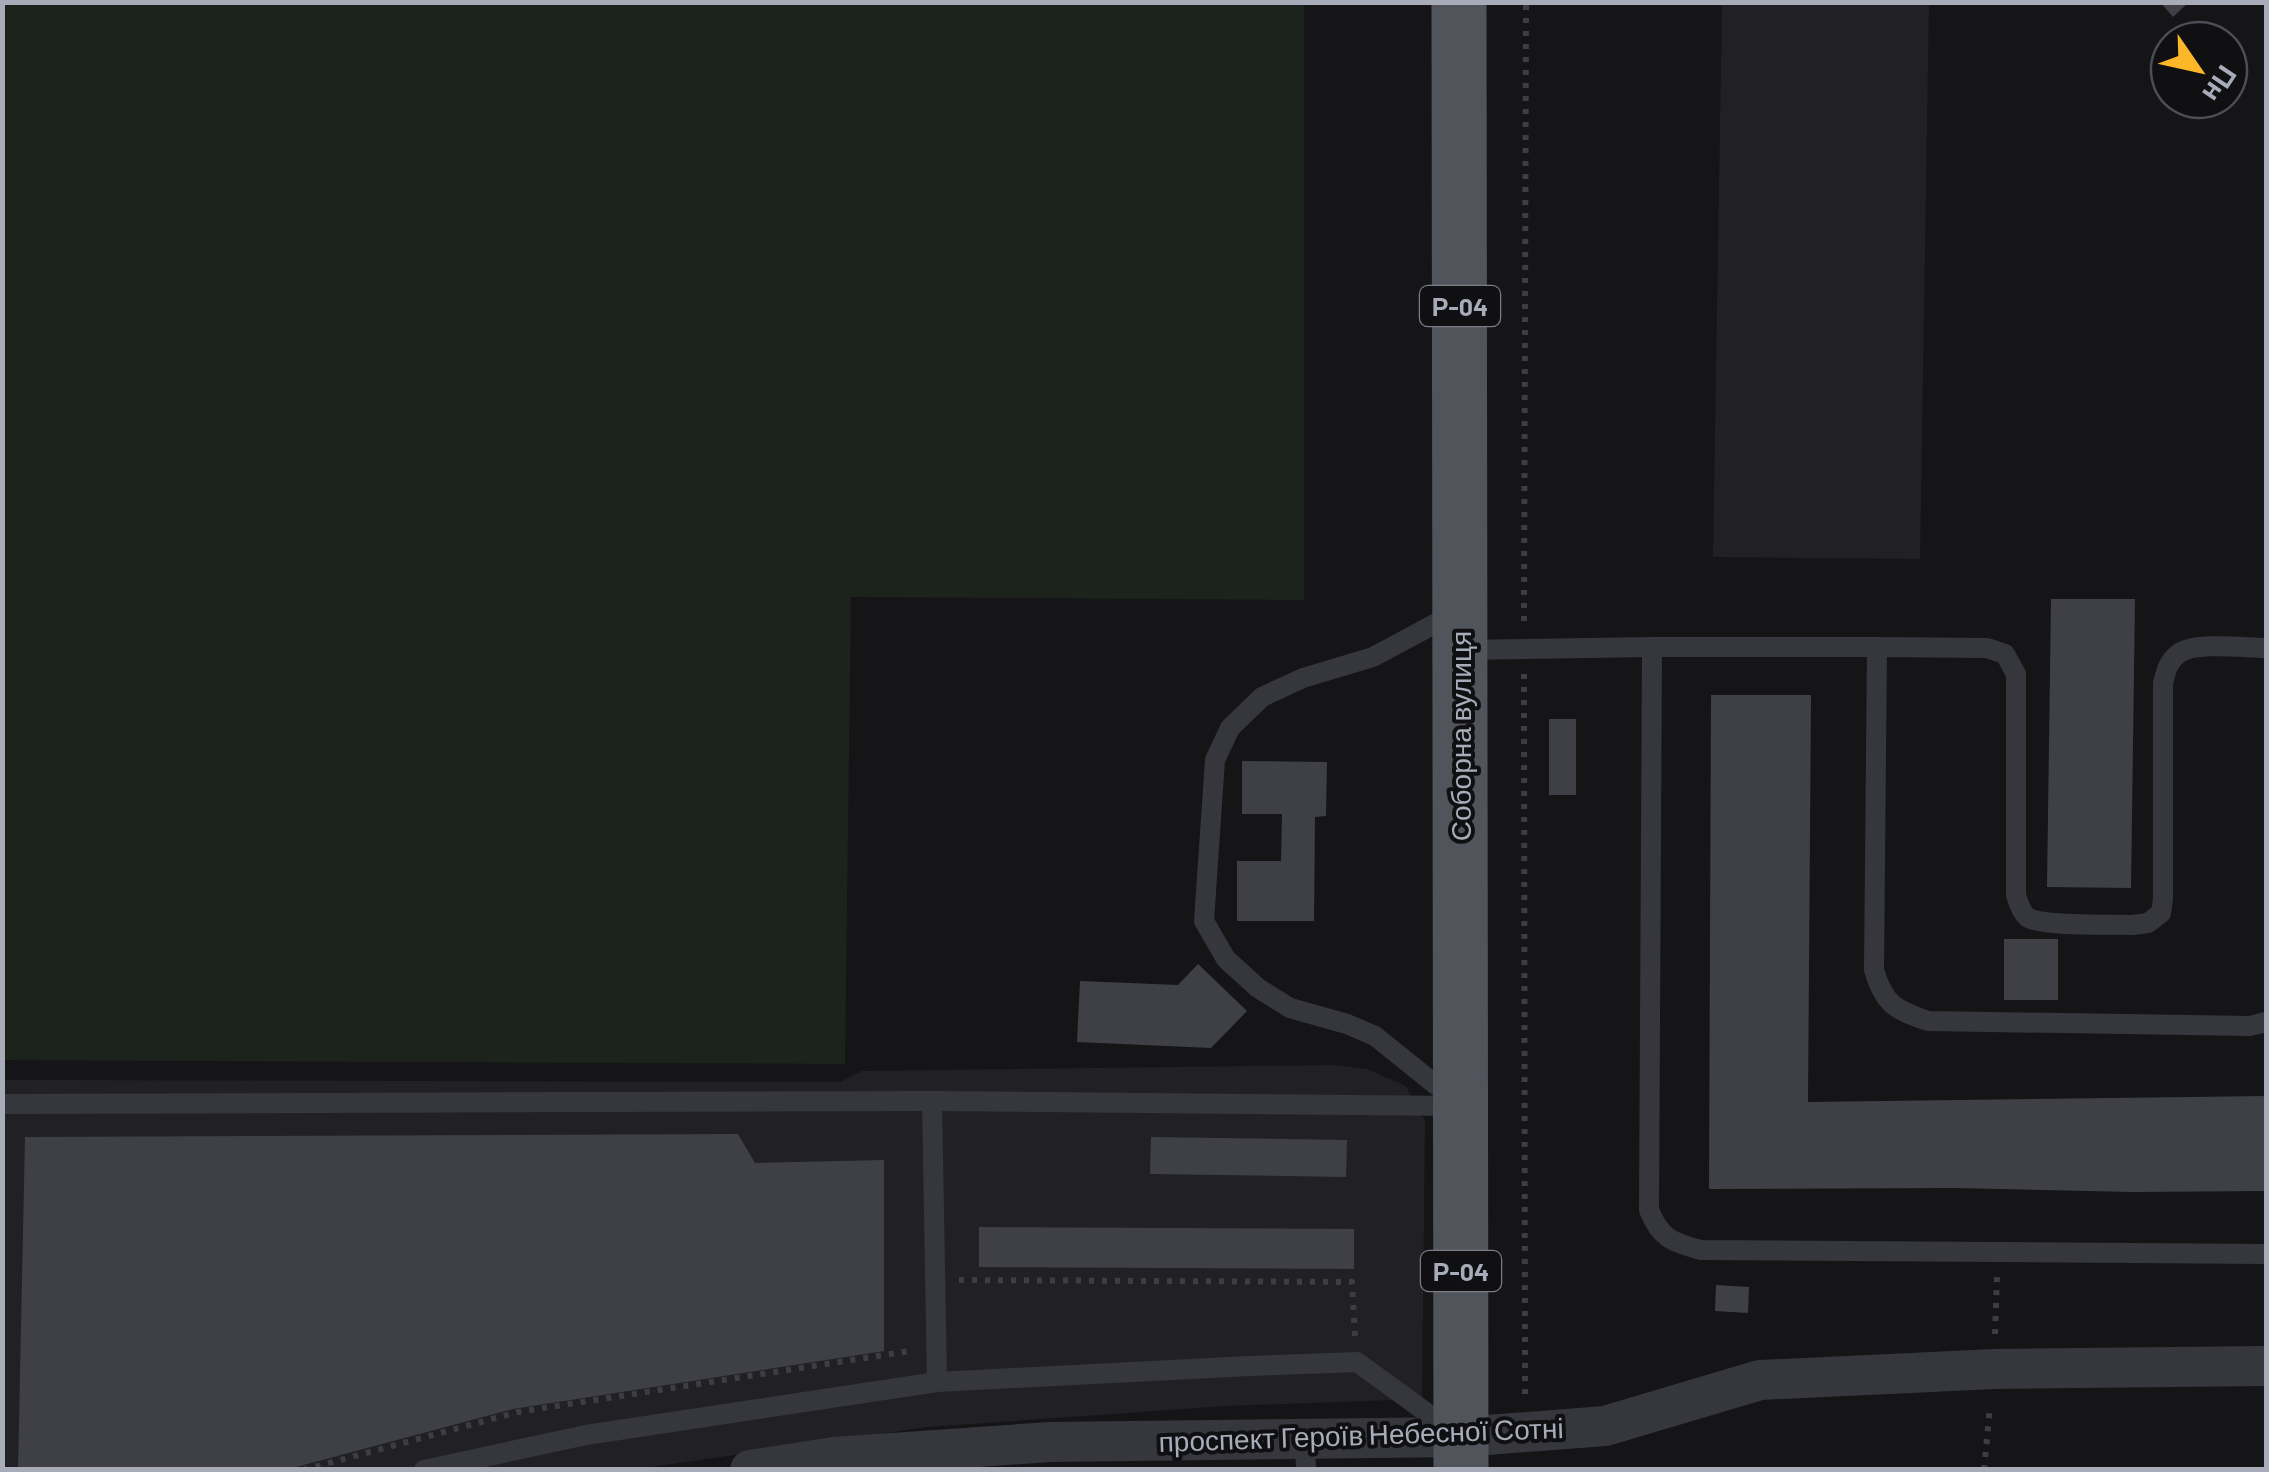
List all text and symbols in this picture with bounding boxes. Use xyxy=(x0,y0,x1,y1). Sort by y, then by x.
north arrow xyxy=(2149,20,2249,120)
text: Пн xyxy=(2196,60,2245,109)
road number: Р-04 xyxy=(1420,286,1500,326)
street label: Соборна вулиця xyxy=(1443,631,1477,841)
road number: Р-04 xyxy=(1421,1251,1501,1291)
street label: проспект Героїв Небесної Сотні xyxy=(1158,1410,1564,1458)

